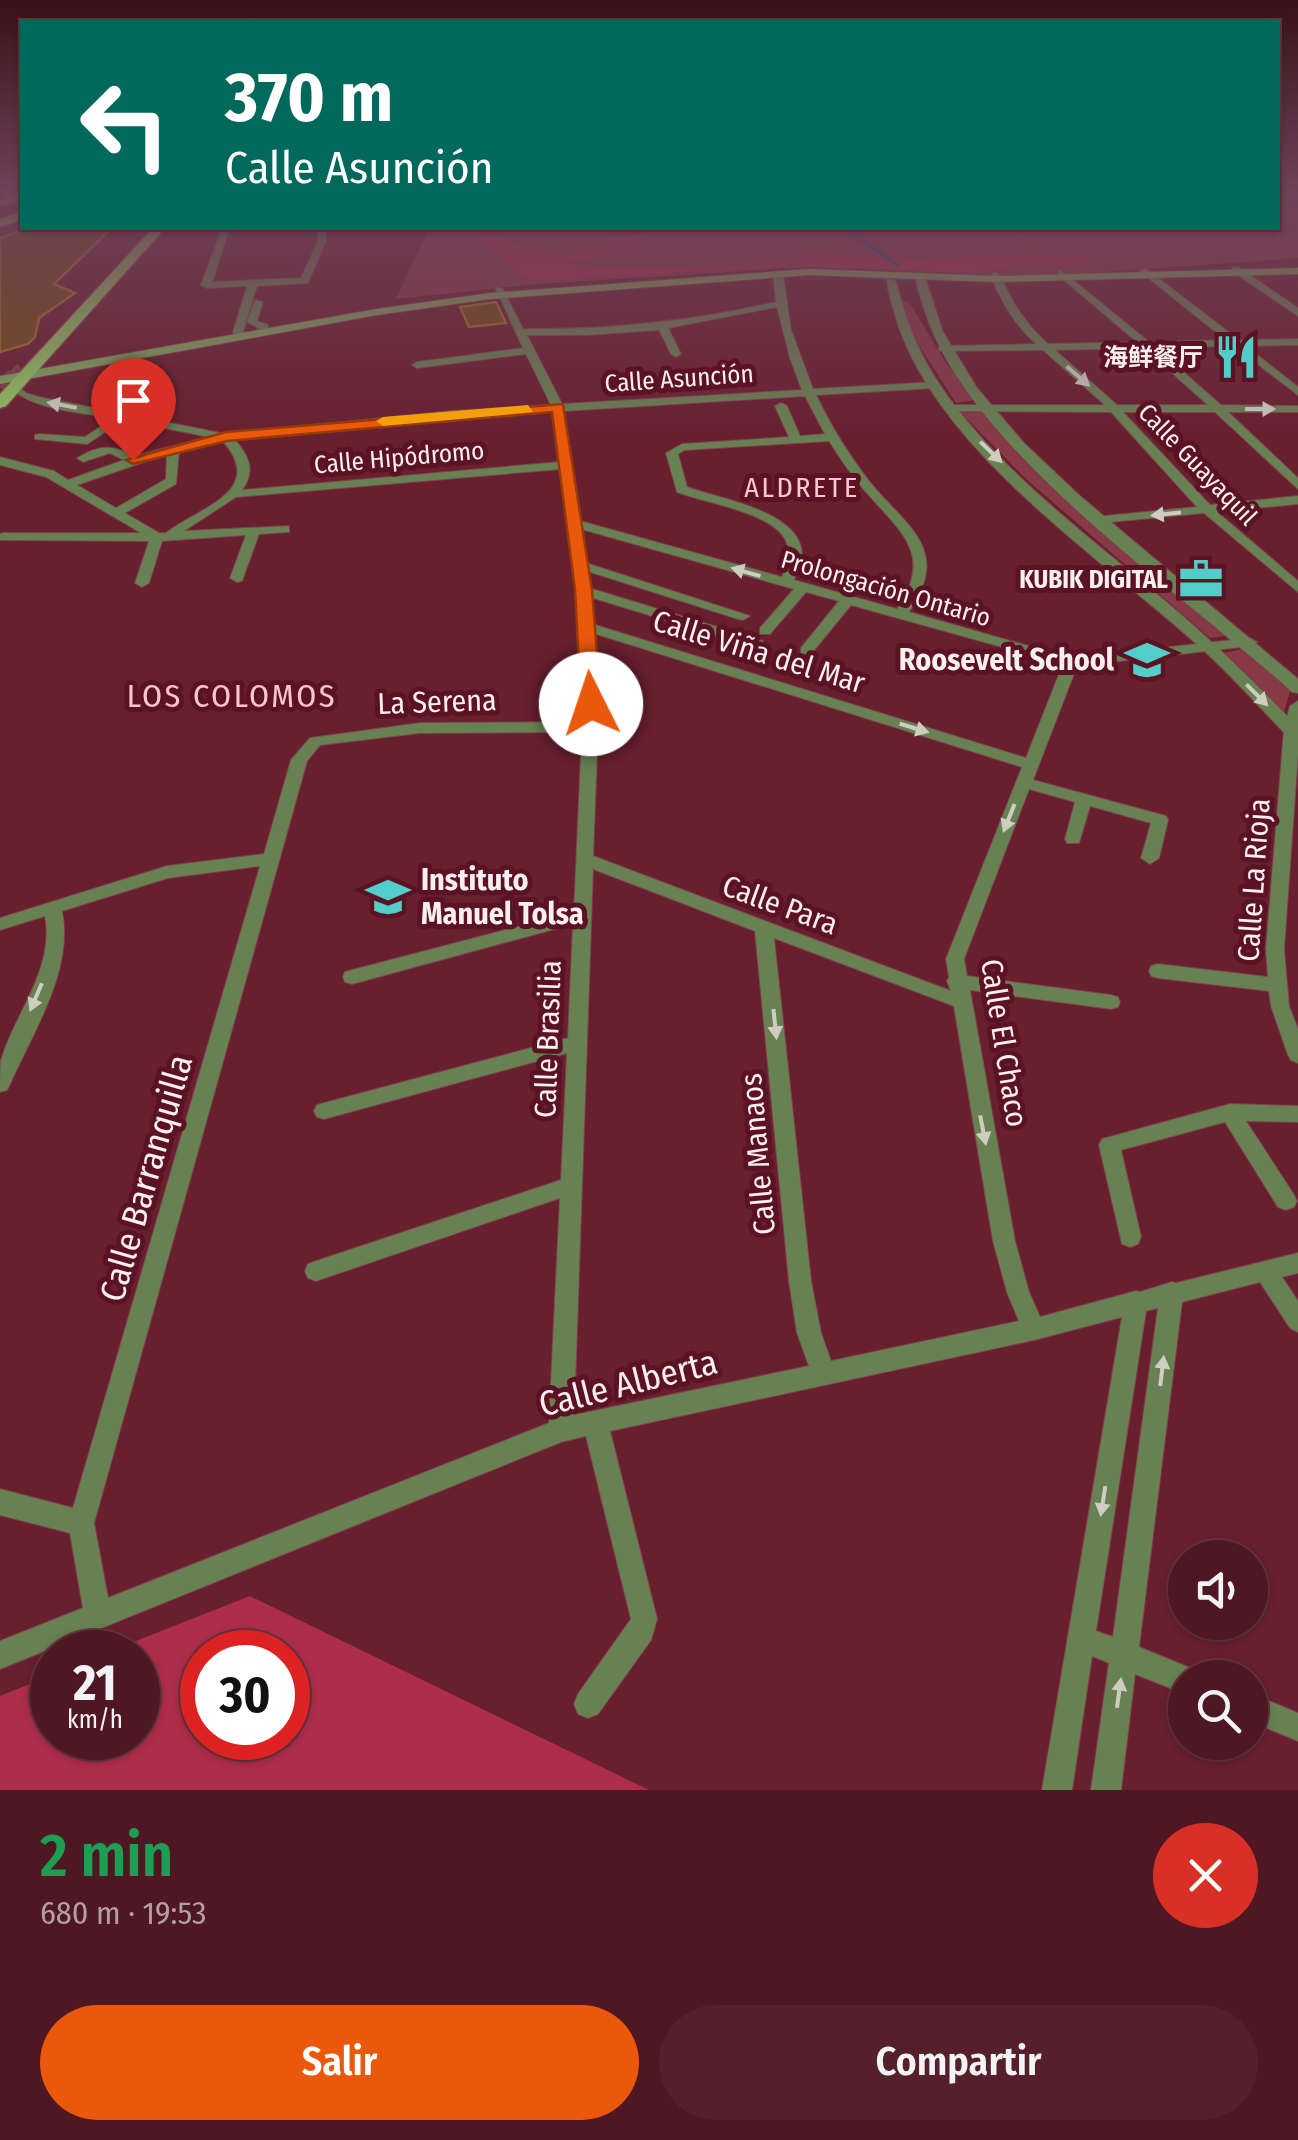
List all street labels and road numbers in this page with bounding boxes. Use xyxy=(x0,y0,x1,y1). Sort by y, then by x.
street label: Calle Asunción xyxy=(604,359,755,399)
street label: Calle Guayaquil xyxy=(1132,398,1263,532)
street label: Calle Hipódromo xyxy=(313,436,485,480)
street label: Prolongación Ontario xyxy=(777,545,994,633)
street label: Calle Viña del Mar xyxy=(649,603,870,701)
street label: La Serena xyxy=(377,682,497,722)
street label: Calle La Rioja xyxy=(1230,797,1278,963)
street label: Calle Para xyxy=(717,868,843,942)
street label: Calle El Chaco xyxy=(973,957,1035,1129)
street label: Calle Brasilia xyxy=(527,959,569,1119)
street label: Calle Barranquilla xyxy=(91,1050,201,1306)
street label: Calle Manaos xyxy=(733,1072,783,1236)
street label: Calle Alberta xyxy=(535,1341,721,1425)

